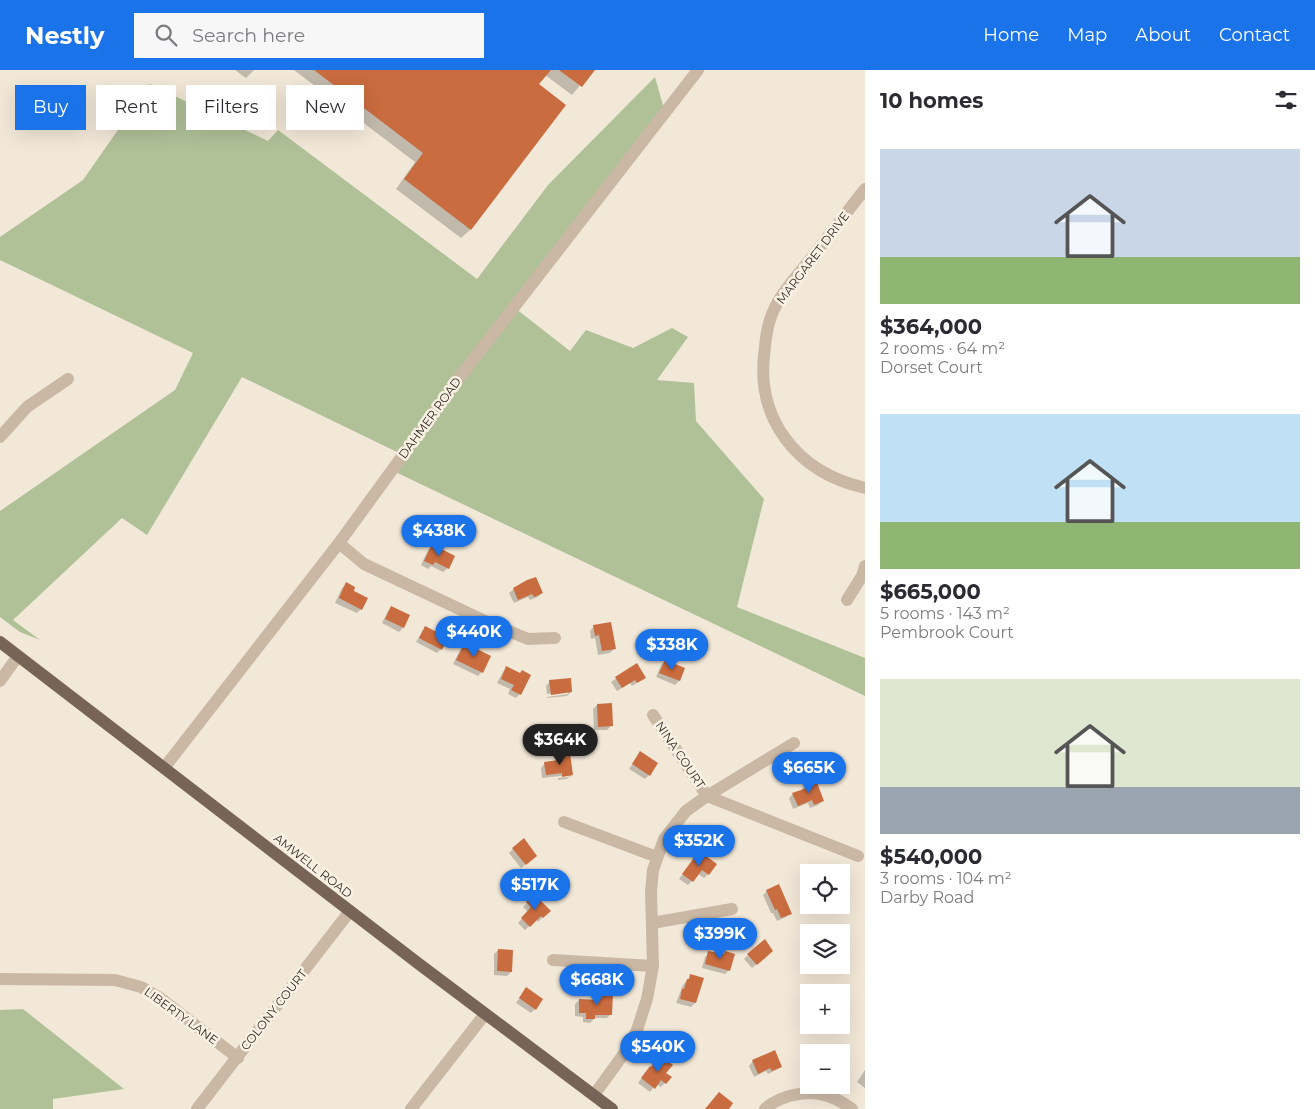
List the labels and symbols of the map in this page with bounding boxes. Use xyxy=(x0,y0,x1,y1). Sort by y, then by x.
street label: MARGARET DRIVE xyxy=(773,209,852,307)
street label: DAHMER ROAD xyxy=(395,374,464,461)
pin: $438K xyxy=(404,514,474,557)
pin: $440K xyxy=(439,616,509,658)
pin: $338K xyxy=(637,628,707,671)
street label: NINA COURT xyxy=(652,718,708,791)
pin: $364K xyxy=(525,724,595,766)
pin: $665K xyxy=(774,752,844,794)
pin: $352K xyxy=(664,824,734,867)
street label: AMWELL ROAD xyxy=(271,830,356,901)
pin: $517K xyxy=(500,868,570,911)
pin: $399K xyxy=(685,918,755,960)
pin: $668K xyxy=(562,964,632,1006)
street label: COLONY COURT xyxy=(237,966,310,1053)
street label: LIBERTY LANE xyxy=(142,984,221,1047)
pin: $540K xyxy=(623,1030,693,1073)

